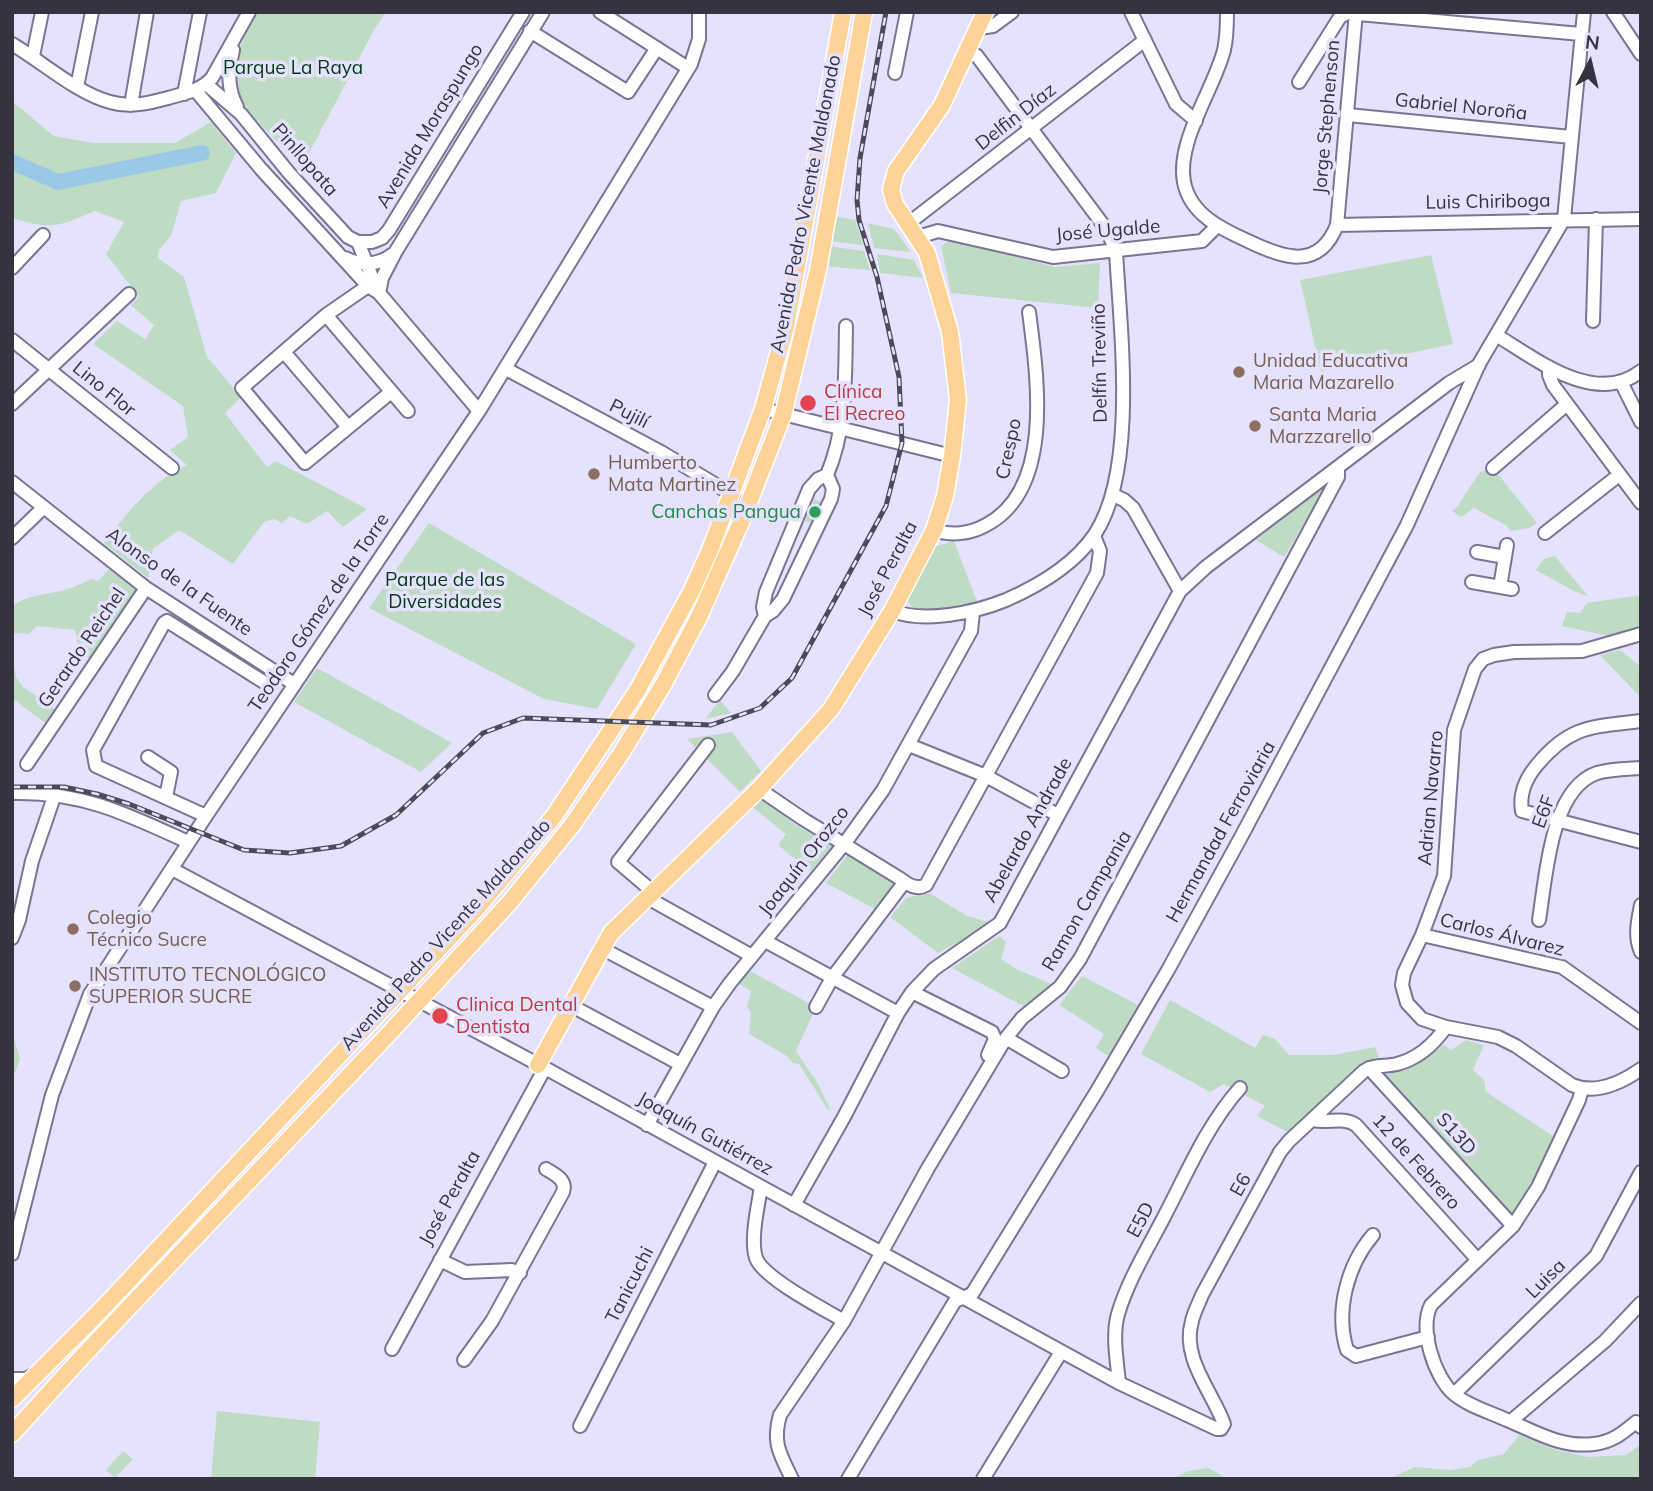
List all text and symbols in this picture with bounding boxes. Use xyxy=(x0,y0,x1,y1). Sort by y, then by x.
north arrow xyxy=(1555,28,1625,98)
text: N xyxy=(1584,29,1601,55)
street label: Jorge Stephenson xyxy=(1309,39,1345,195)
street label: Avenida Moraspungo xyxy=(372,40,488,212)
street label: Avenida Pedro Vicente Maldonado xyxy=(766,53,846,355)
park label: Parque La Raya xyxy=(223,57,363,79)
street label: Delfin Díaz xyxy=(971,78,1061,156)
street label: Gabriel Noroña xyxy=(1394,89,1528,125)
street label: Pinllopata xyxy=(267,119,343,201)
street label: Luis Chiriboga xyxy=(1425,190,1551,214)
street label: José Ugalde xyxy=(1055,215,1161,247)
street label: Delfín Treviño xyxy=(1088,303,1112,423)
place label: Unidad Educativa Maria Mazarello xyxy=(1253,350,1408,394)
street label: Lino Flor xyxy=(68,357,140,421)
marker: Unidad Educativa Maria Mazarello xyxy=(1231,364,1247,380)
place label: Clínica El Recreo xyxy=(824,381,905,425)
marker: Clínica El Recreo xyxy=(798,393,818,413)
street label: Pujilí xyxy=(605,394,653,434)
place label: Santa Maria Marzzarello xyxy=(1269,404,1377,448)
street label: Crespo xyxy=(991,416,1027,482)
marker: Santa Maria Marzzarello xyxy=(1247,418,1263,434)
place label: Humberto Mata Martinez xyxy=(608,452,736,496)
marker: Humberto Mata Martinez xyxy=(586,466,602,482)
place label: Canchas Pangua xyxy=(651,501,801,523)
marker: Canchas Pangua xyxy=(807,504,823,520)
street label: Teodoro Gómez de la Torre xyxy=(244,509,394,717)
street label: José Peralta xyxy=(853,517,923,621)
street label: Alonso de la Fuente xyxy=(102,523,256,641)
park label: Parque de las Diversidades xyxy=(385,569,505,613)
street label: Gerardo Reichel xyxy=(34,584,130,712)
street label: Adrian Navarro xyxy=(1414,730,1448,866)
street label: Hermandad Ferroviaria xyxy=(1162,737,1280,927)
street label: Abelardo Andrade xyxy=(979,754,1077,906)
street label: E6F xyxy=(1528,792,1560,832)
street label: Joaquín Orozco xyxy=(754,801,854,921)
street label: Avenida Pedro Vicente Maldonado xyxy=(336,815,556,1055)
street label: Ramon Campania xyxy=(1037,827,1137,975)
place label: Colegio Técnico Sucre xyxy=(87,907,207,951)
street label: Carlos Álvarez xyxy=(1437,909,1567,961)
marker: Colegio Técnico Sucre xyxy=(65,921,81,937)
place label: INSTITUTO TECNOLÓGICO SUPERIOR SUCRE xyxy=(89,964,327,1008)
marker: INSTITUTO TECNOLÓGICO SUPERIOR SUCRE xyxy=(67,978,83,994)
place label: Clinica Dental Dentista xyxy=(456,994,578,1038)
marker: Clinica Dental Dentista xyxy=(430,1006,450,1026)
street label: Joaquín Gutiérrez xyxy=(633,1087,777,1181)
street label: S13D xyxy=(1431,1108,1481,1160)
street label: 12 de Febrero xyxy=(1367,1109,1465,1215)
street label: José Peralta xyxy=(415,1147,485,1249)
street label: E6 xyxy=(1226,1170,1256,1200)
street label: E5D xyxy=(1122,1198,1160,1242)
street label: Tanicuchi xyxy=(601,1243,659,1327)
street label: Luisa xyxy=(1522,1255,1570,1303)

